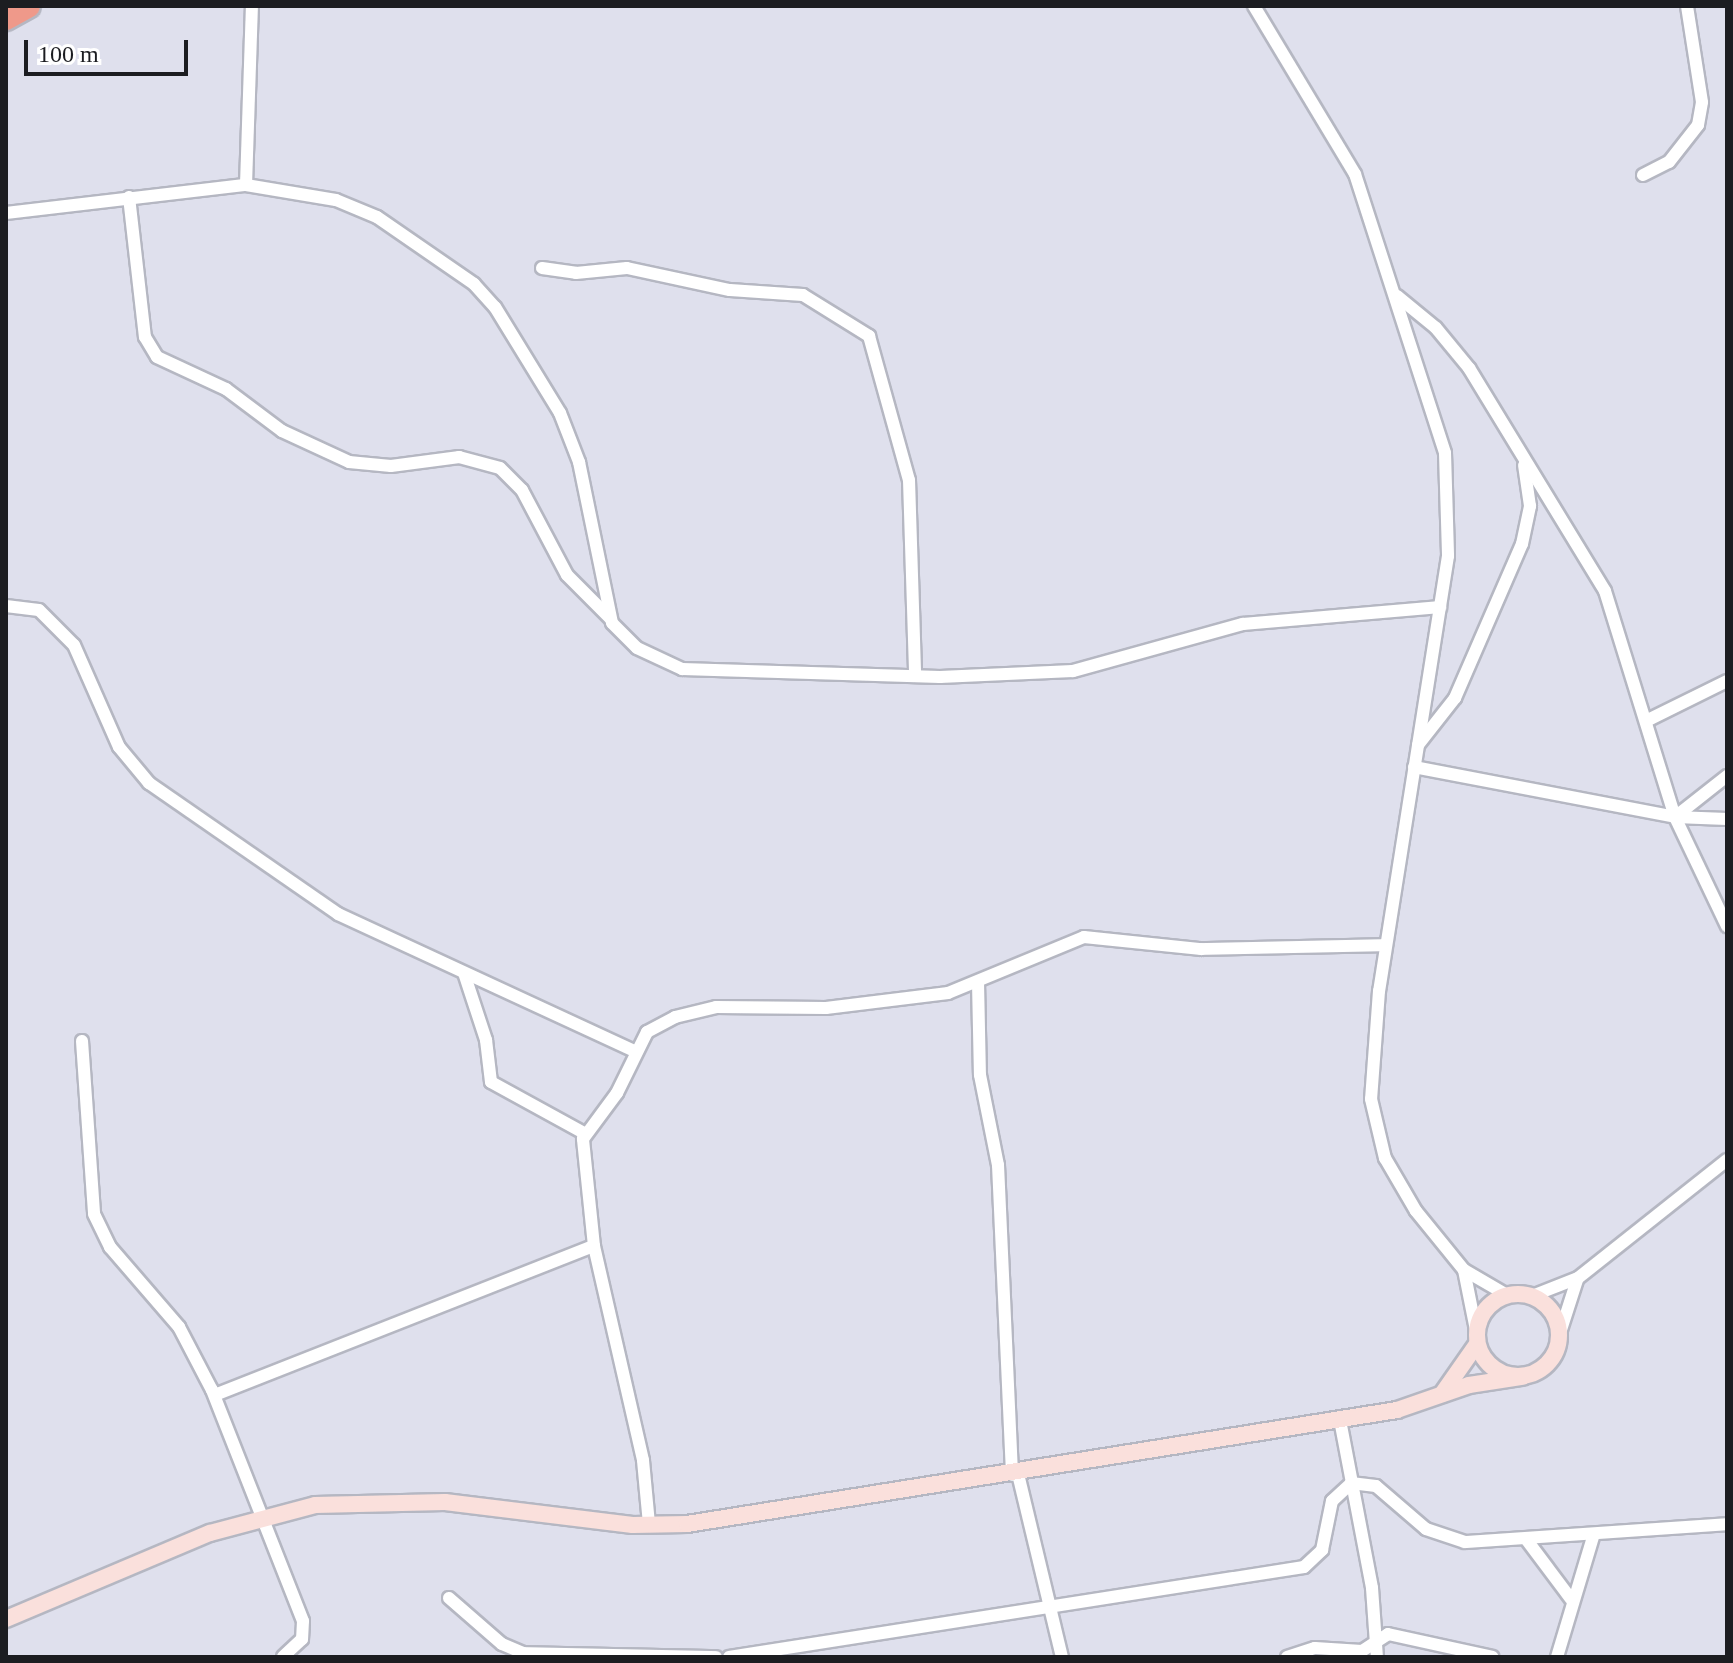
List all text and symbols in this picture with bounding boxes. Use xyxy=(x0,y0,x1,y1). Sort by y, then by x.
scale bar xyxy=(28,24,192,74)
text: 100 m xyxy=(38,41,99,67)

